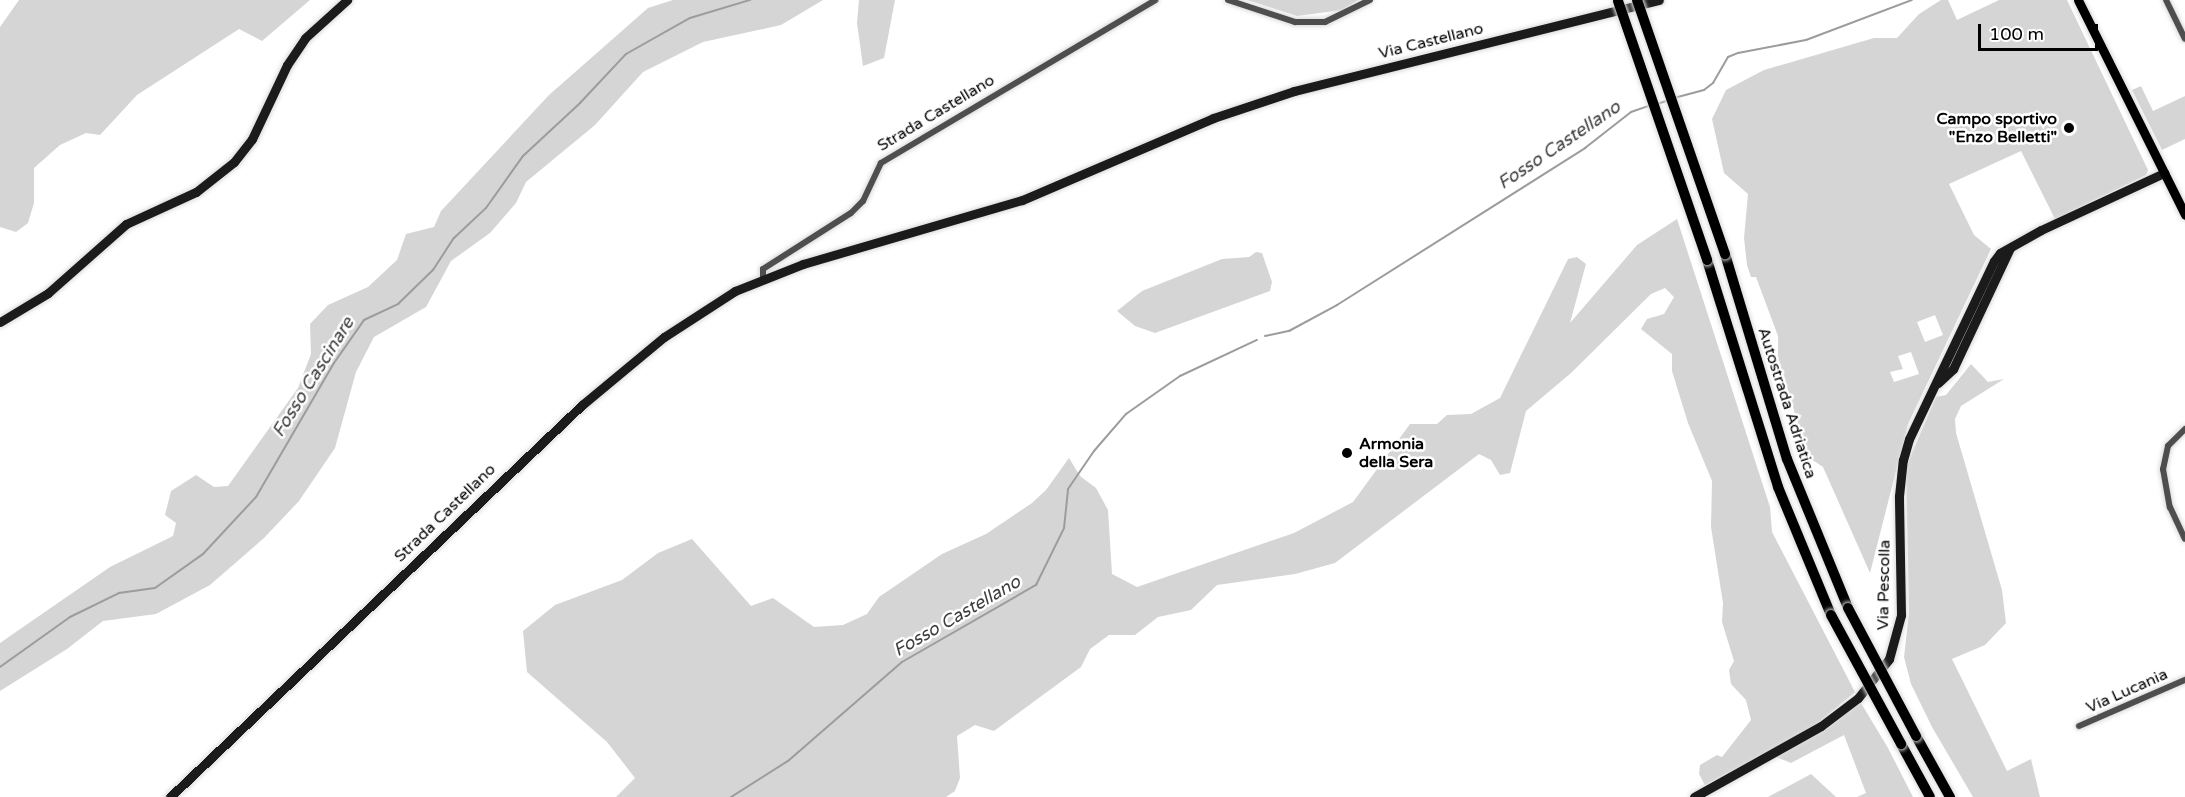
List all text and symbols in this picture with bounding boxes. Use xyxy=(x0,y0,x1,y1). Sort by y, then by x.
scale bar xyxy=(1981,12,2101,50)
street label: Via Castellano xyxy=(1377,19,1485,63)
text: 100 m xyxy=(1989,23,2044,45)
street label: Strada Castellano xyxy=(874,70,998,156)
water label: Fosso Castellano xyxy=(1494,96,1624,194)
place label: Campo sportivo "Enzo Belletti" xyxy=(1936,109,2057,147)
marker: Campo sportivo "Enzo Belletti" xyxy=(2062,121,2076,135)
water label: Fosso Cascinare xyxy=(267,313,359,441)
street label: Autostrada Adriatica xyxy=(1754,325,1820,481)
place label: Armonia della Sera xyxy=(1359,434,1433,472)
marker: Armonia della Sera xyxy=(1340,446,1354,460)
street label: Strada Castellano xyxy=(390,460,500,566)
street label: Via Pescolla xyxy=(1874,540,1894,630)
water label: Fosso Castellano xyxy=(890,571,1024,661)
street label: Via Lucania xyxy=(2083,664,2171,718)

